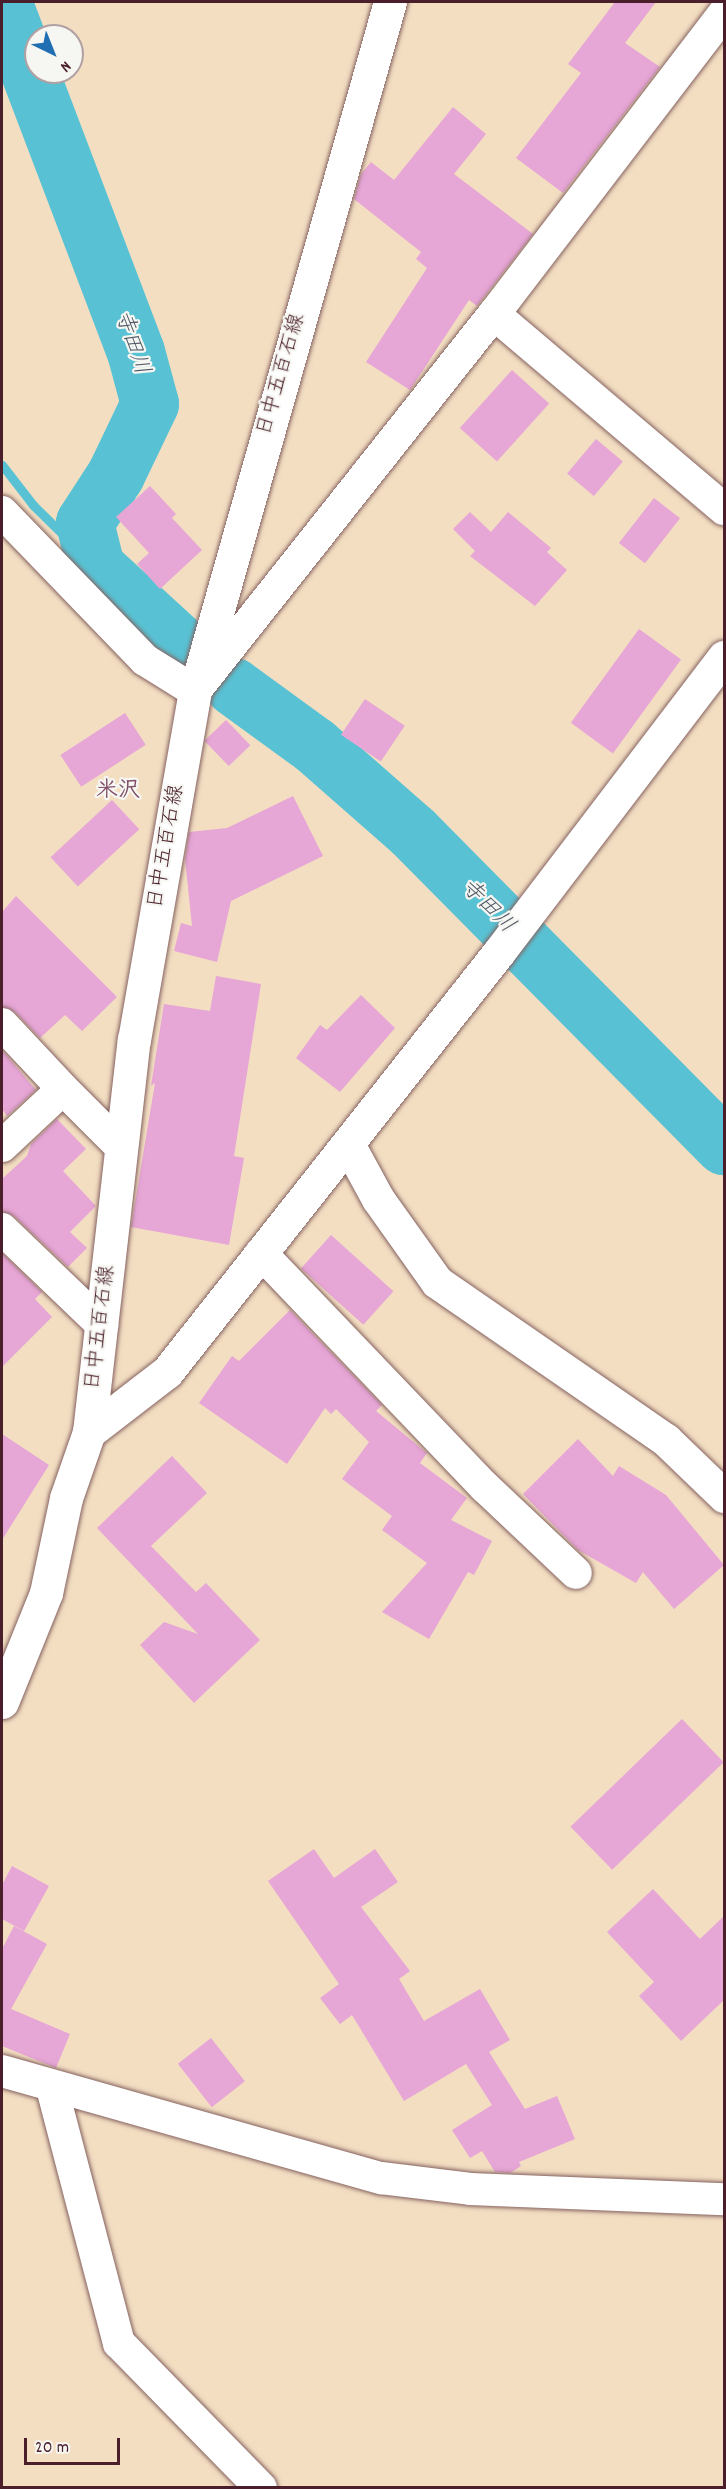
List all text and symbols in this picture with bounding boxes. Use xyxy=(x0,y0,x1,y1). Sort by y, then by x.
north arrow xyxy=(24,24,84,84)
text: N xyxy=(55,55,76,77)
water label: 寺田川 xyxy=(108,308,154,378)
street label: 日中五百石線 xyxy=(253,311,311,439)
district label: 米沢 xyxy=(96,779,140,805)
street label: 日中五百石線 xyxy=(144,783,190,911)
water label: 寺田川 xyxy=(454,874,520,940)
street label: 日中五百石線 xyxy=(81,1264,121,1392)
scale bar xyxy=(27,2426,123,2464)
text: 20 m xyxy=(35,2436,69,2461)

